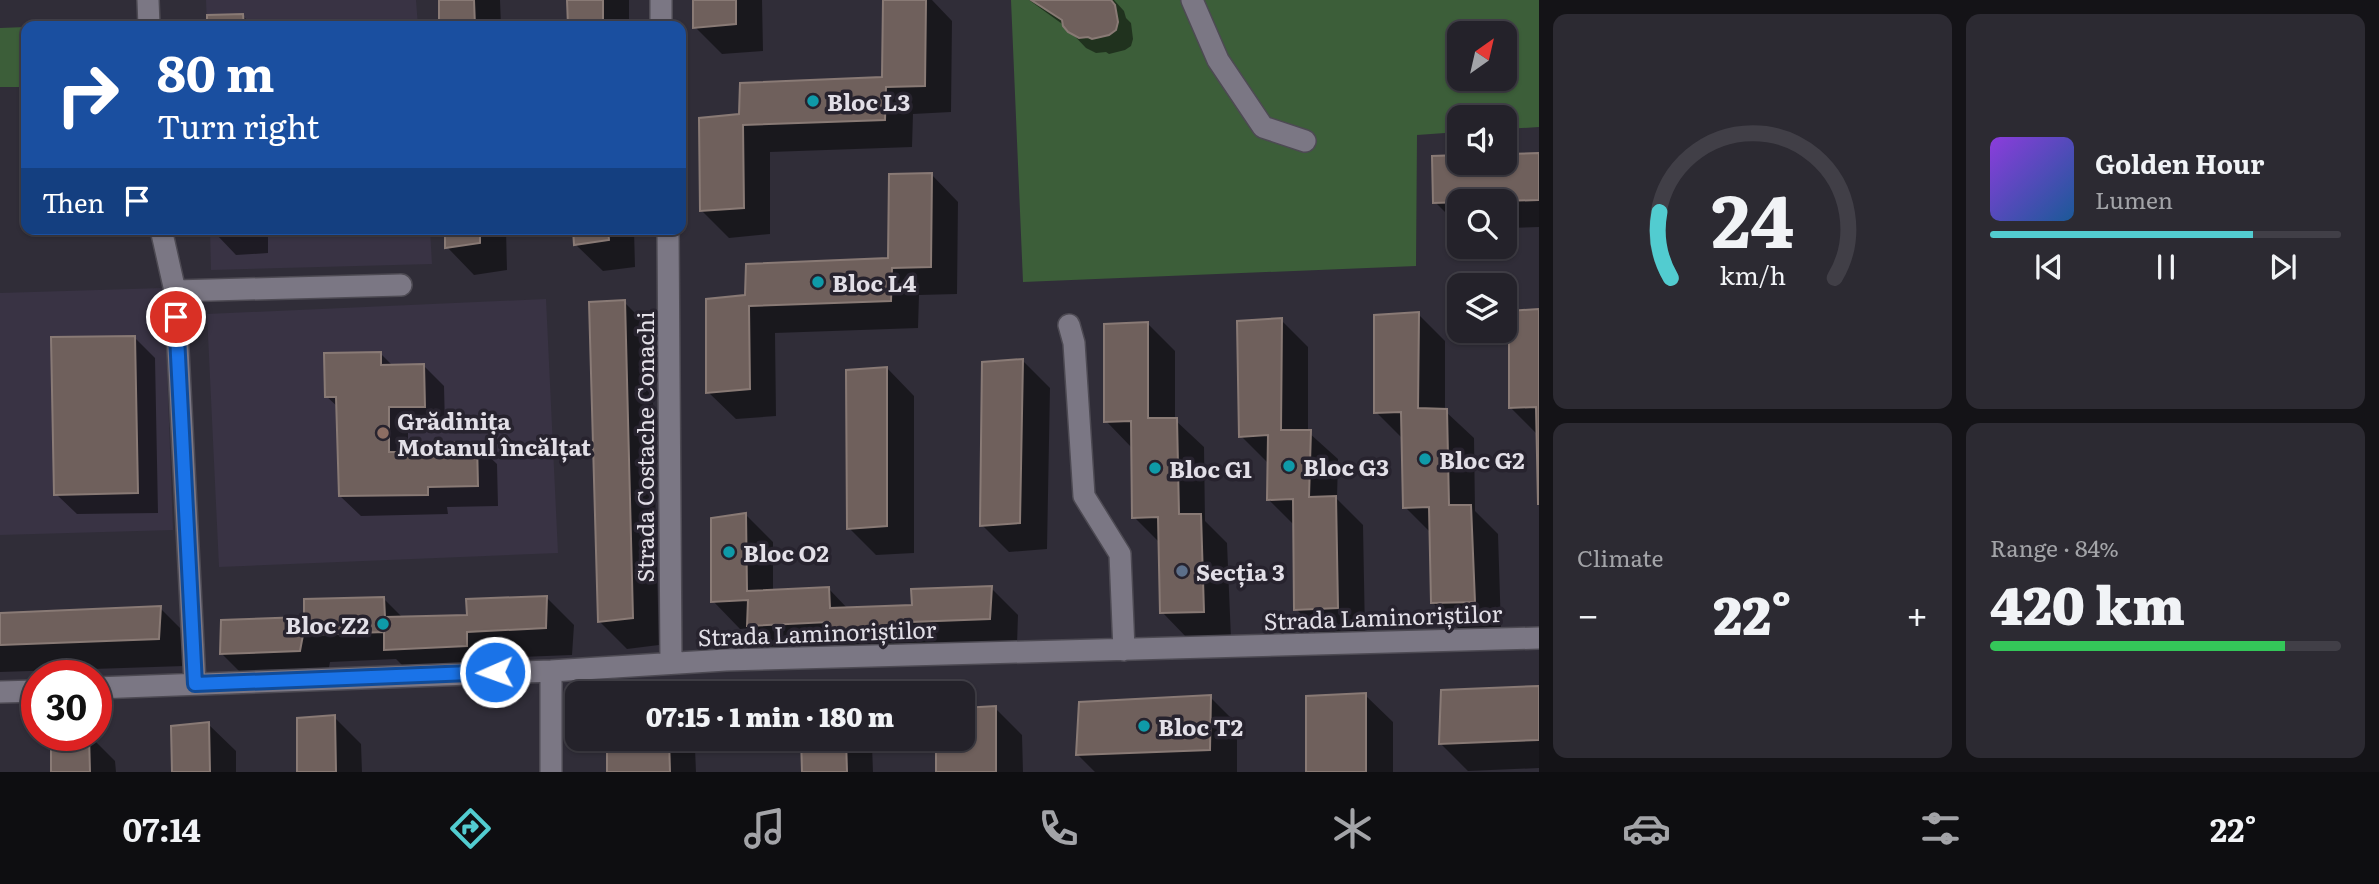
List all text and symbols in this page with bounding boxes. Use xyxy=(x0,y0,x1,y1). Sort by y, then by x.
north arrow xyxy=(1447,21,1517,91)
map controls xyxy=(1447,21,1517,343)
text: 80 m xyxy=(157,34,275,107)
icon: right xyxy=(42,49,133,140)
place label: Bloc L3 xyxy=(827,84,910,118)
marker: Bloc L3 xyxy=(805,93,821,109)
text: Turn right xyxy=(157,101,319,149)
button: sound xyxy=(1447,105,1517,175)
text: Golden Hour xyxy=(2095,143,2264,182)
text: 24 xyxy=(1711,162,1794,270)
text: Then xyxy=(42,182,104,221)
icon: arrive xyxy=(118,182,156,220)
text: Lumen xyxy=(2095,182,2173,216)
button: search xyxy=(1447,189,1517,259)
icon: previous xyxy=(2030,248,2068,286)
icon: pause xyxy=(2147,248,2185,286)
icon: next xyxy=(2264,248,2302,286)
text: km/h xyxy=(1719,256,1786,293)
place label: Bloc L4 xyxy=(832,265,916,299)
button: layers xyxy=(1447,273,1517,343)
marker: Bloc L4 xyxy=(810,274,826,290)
pin xyxy=(146,287,206,347)
icon: arrive xyxy=(157,298,195,336)
street label: Strada Costache Conachi xyxy=(627,311,661,583)
place label: Grădinița Motanul încălțat xyxy=(397,403,591,463)
marker: Grădinița Motanul încălțat xyxy=(375,425,391,441)
place label: Bloc G2 xyxy=(1439,442,1525,476)
place label: Bloc G3 xyxy=(1303,449,1389,483)
place label: Bloc G1 xyxy=(1169,451,1252,485)
marker: Bloc G2 xyxy=(1417,451,1433,467)
marker: Bloc G3 xyxy=(1281,458,1297,474)
marker: Bloc G1 xyxy=(1147,460,1163,476)
text: Range · 84% xyxy=(1990,530,2119,564)
place label: Bloc O2 xyxy=(743,535,829,569)
text: Climate xyxy=(1577,540,1663,574)
marker: Bloc O2 xyxy=(721,544,737,560)
place label: Secția 3 xyxy=(1196,554,1285,588)
marker: Secția 3 xyxy=(1174,563,1190,579)
text: 420 km xyxy=(1990,564,2185,641)
text: 22° xyxy=(1713,574,1792,651)
text: − xyxy=(1577,584,1599,641)
text: + xyxy=(1906,584,1928,641)
street label: Strada Laminoriștilor xyxy=(1263,595,1503,637)
place label: Bloc Z2 xyxy=(285,607,369,641)
street label: Strada Laminoriștilor xyxy=(697,611,937,653)
marker: Bloc Z2 xyxy=(375,616,391,632)
position arrow xyxy=(458,635,532,709)
speed limit sign: 30 xyxy=(21,660,112,751)
text: 07:15 · 1 min · 180 m xyxy=(646,696,894,735)
place label: Bloc T2 xyxy=(1158,709,1243,743)
marker: Bloc T2 xyxy=(1136,718,1152,734)
text: 07:14 xyxy=(123,804,201,852)
icon: directions xyxy=(446,804,495,853)
icon: music xyxy=(740,804,789,853)
icon: phone xyxy=(1034,804,1083,853)
icon: climate xyxy=(1328,804,1377,853)
icon: car xyxy=(1622,804,1671,853)
icon: filters xyxy=(1916,804,1965,853)
text: 22° xyxy=(2210,804,2256,852)

